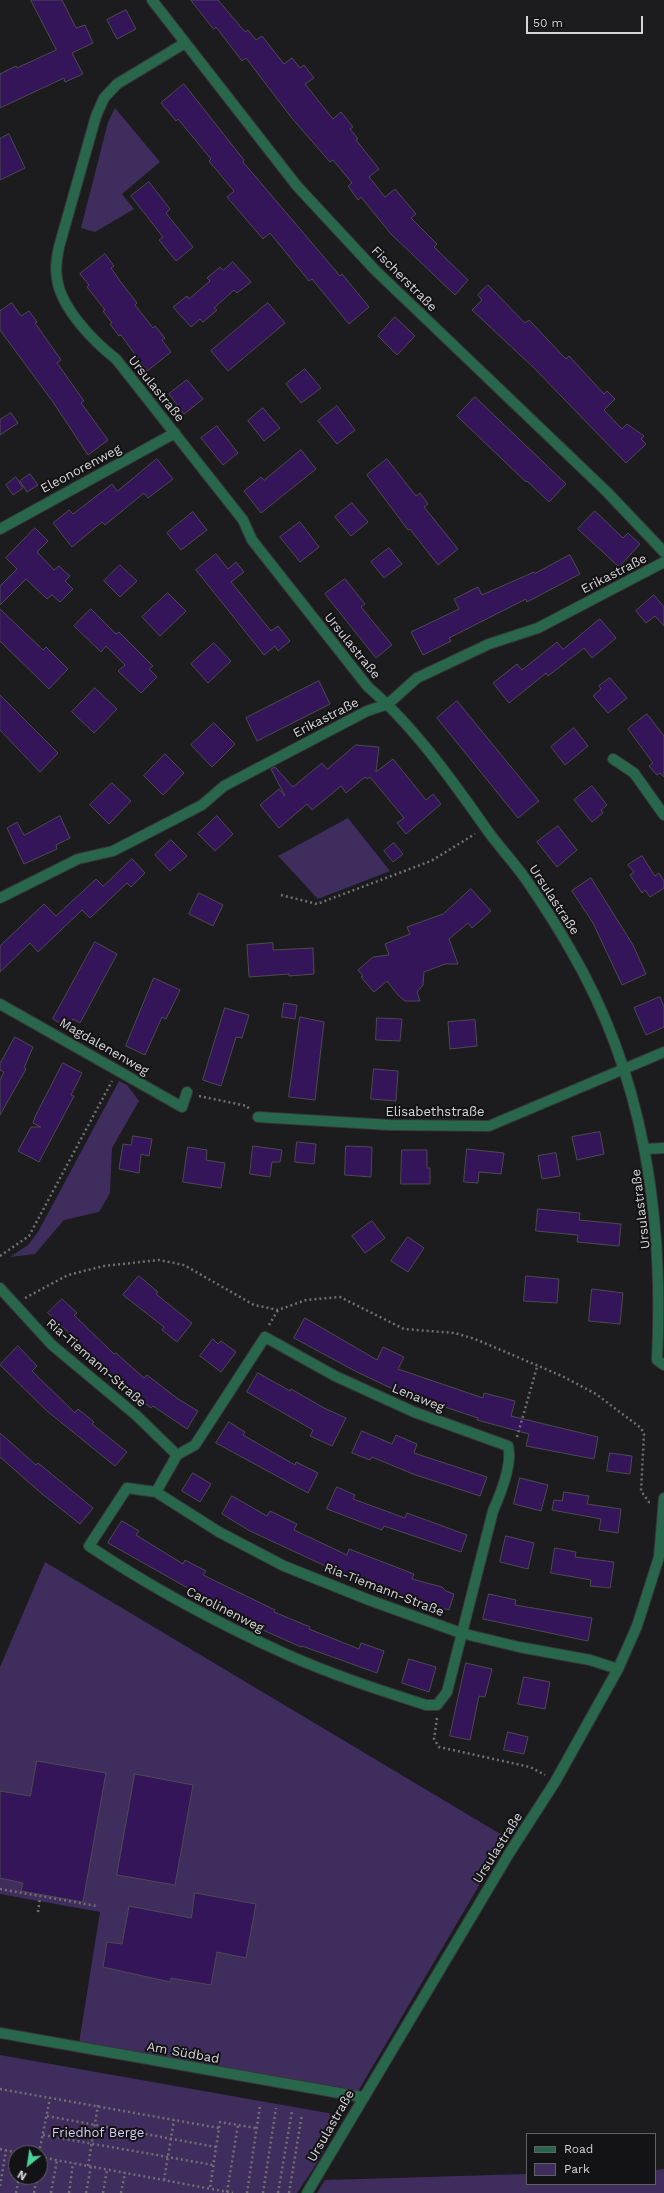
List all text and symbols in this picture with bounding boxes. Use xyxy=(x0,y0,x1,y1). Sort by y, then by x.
scale bar xyxy=(528,8,645,34)
text: 50 m xyxy=(533,16,563,30)
street label: Fischerstraße xyxy=(368,243,440,315)
street label: Ursulastraße xyxy=(125,353,187,425)
street label: Eleonorenweg xyxy=(38,441,124,497)
street label: Erikastraße xyxy=(578,551,650,597)
street label: Ursulastraße xyxy=(321,610,383,682)
street label: Erikastraße xyxy=(290,695,362,741)
street label: Ursulastraße xyxy=(525,862,583,938)
street label: Magdalenenweg xyxy=(56,1015,152,1079)
street label: Elisabethstraße xyxy=(385,1104,485,1120)
street label: Ursulastraße xyxy=(628,1168,654,1250)
street label: Ria-Tiemann-Straße xyxy=(43,1315,149,1411)
street label: Lenaweg xyxy=(389,1380,447,1416)
street label: Ria-Tiemann-Straße xyxy=(322,1560,446,1620)
street label: Carolinenweg xyxy=(184,1584,266,1636)
street label: Ursulastraße xyxy=(470,1810,526,1886)
street label: Am Südbad xyxy=(145,2039,221,2067)
street label: Ursulastraße xyxy=(304,2087,358,2165)
park label: Friedhof Berge xyxy=(52,2125,144,2141)
legend xyxy=(526,2133,656,2185)
text: Road xyxy=(564,2142,593,2156)
north arrow xyxy=(8,2145,48,2185)
text: Park xyxy=(564,2162,590,2176)
text: N xyxy=(15,2167,29,2183)

